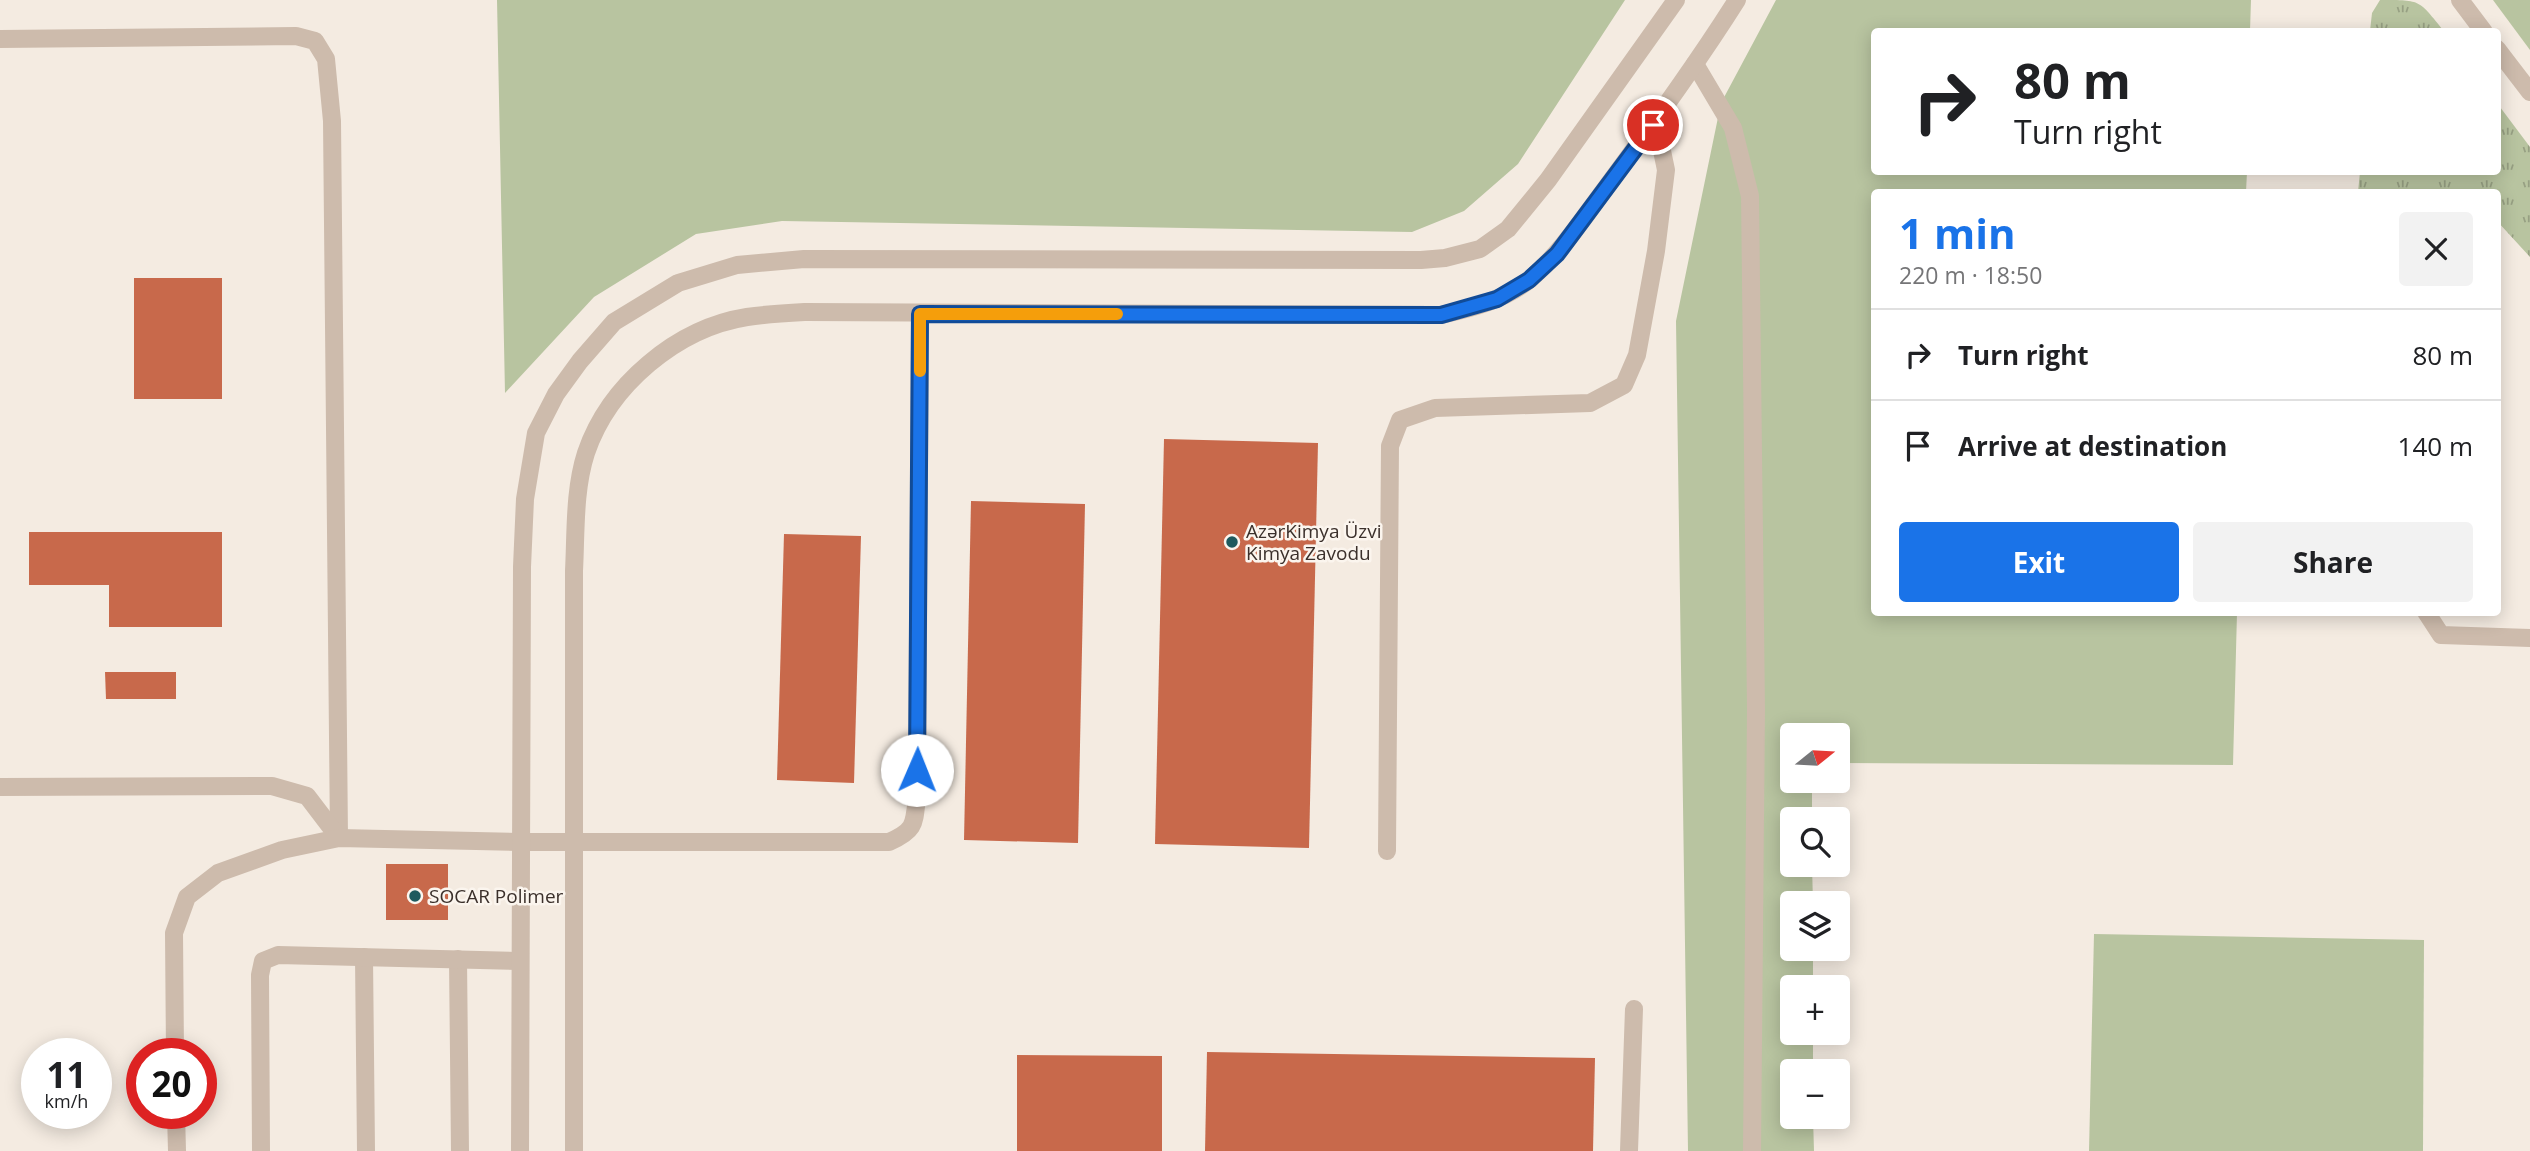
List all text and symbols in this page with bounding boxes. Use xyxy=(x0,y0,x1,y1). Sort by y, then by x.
text: 80 m xyxy=(2014,47,2131,113)
icon: right xyxy=(1899,56,1990,147)
pin xyxy=(1623,95,1683,155)
icon: arrive xyxy=(1634,106,1672,144)
text: Turn right xyxy=(2014,110,2162,153)
text: 1 min xyxy=(1899,204,2016,261)
button: close xyxy=(2399,212,2473,286)
text: 220 m · 18:50 xyxy=(1899,259,2042,291)
icon: right xyxy=(1899,336,1937,374)
text: Turn right xyxy=(1958,337,2089,373)
text: 80 m xyxy=(2412,337,2473,373)
icon: arrive xyxy=(1899,427,1937,465)
text: Arrive at destination xyxy=(1958,428,2227,464)
text: 140 m xyxy=(2398,428,2473,464)
place label: AzərKimya Üzvi Kimya Zavodu xyxy=(1246,518,1381,566)
button: Exit xyxy=(1899,522,2179,602)
button: Share xyxy=(2193,522,2473,602)
marker: AzərKimya Üzvi Kimya Zavodu xyxy=(1224,534,1240,550)
north arrow xyxy=(1780,723,1850,793)
map controls xyxy=(1780,723,1850,1129)
position arrow xyxy=(880,733,954,807)
button: search xyxy=(1780,807,1850,877)
place label: SOCAR Polimer xyxy=(429,883,564,909)
marker: SOCAR Polimer xyxy=(407,888,423,904)
button: layers xyxy=(1780,891,1850,961)
button: + xyxy=(1780,975,1850,1045)
speed limit sign: 20 xyxy=(126,1038,217,1129)
text: 11 xyxy=(46,1051,87,1098)
button: − xyxy=(1780,1059,1850,1129)
text: km/h xyxy=(45,1089,88,1113)

